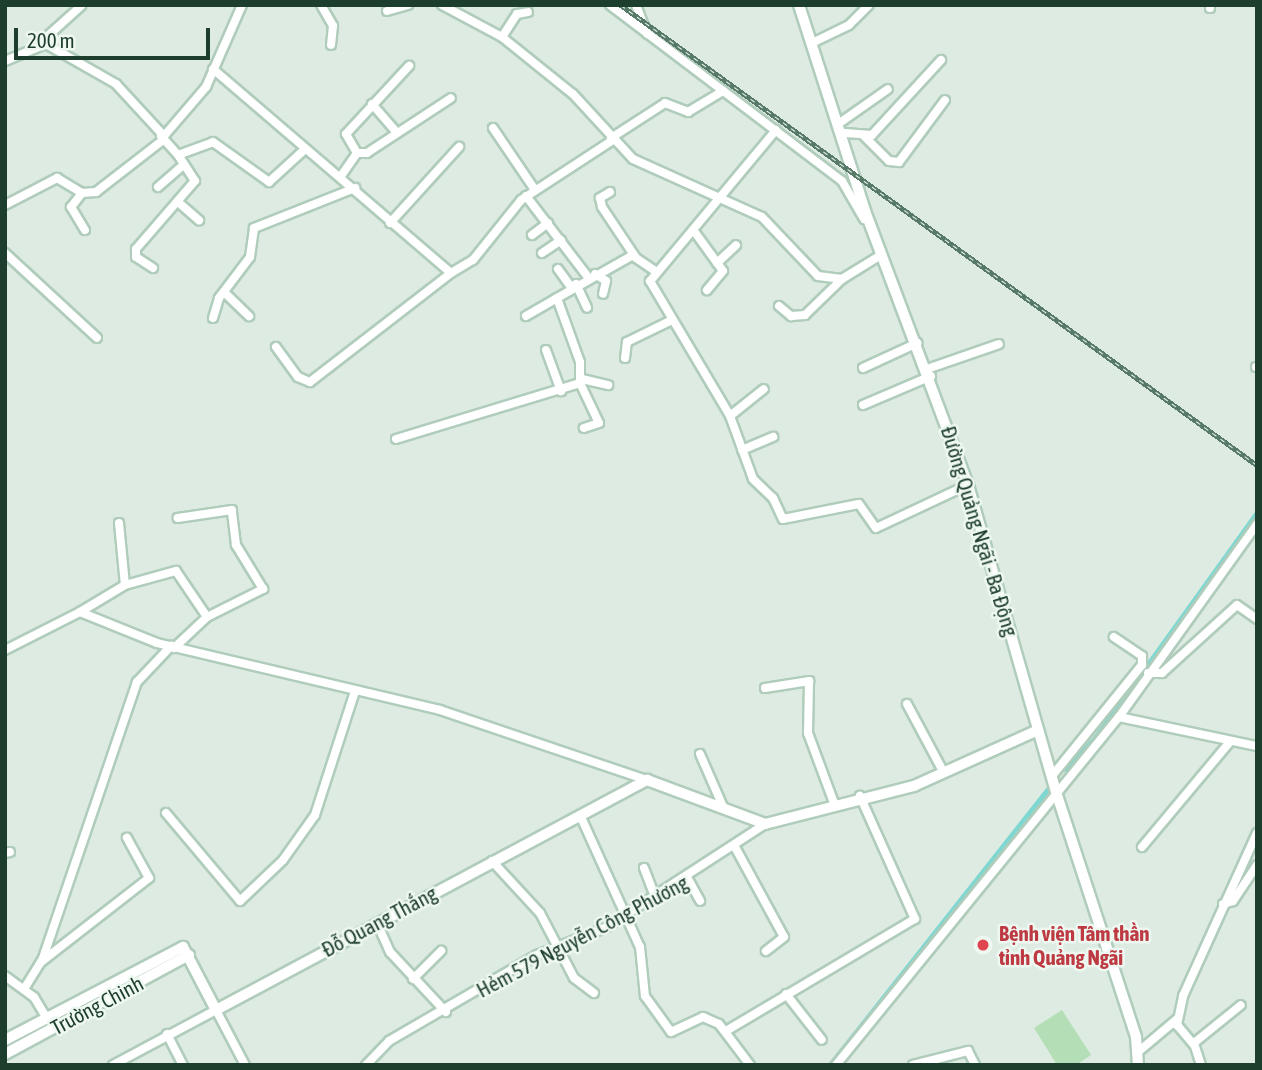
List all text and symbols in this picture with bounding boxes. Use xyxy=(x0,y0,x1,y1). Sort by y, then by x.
scale bar xyxy=(18,14,214,58)
text: 200 m xyxy=(27,28,75,52)
street label: Đường Quảng Ngãi - Ba Động xyxy=(936,423,1024,639)
street label: Hẻm 579 Nguyễn Công Phương xyxy=(472,869,692,1003)
street label: Đỗ Quang Thắng xyxy=(317,880,441,962)
place label: Bệnh viện Tâm thần tỉnh Quảng Ngãi xyxy=(999,920,1150,970)
marker: Bệnh viện Tâm thần tỉnh Quảng Ngãi xyxy=(973,935,993,955)
street label: Trường Chinh xyxy=(46,970,148,1040)

